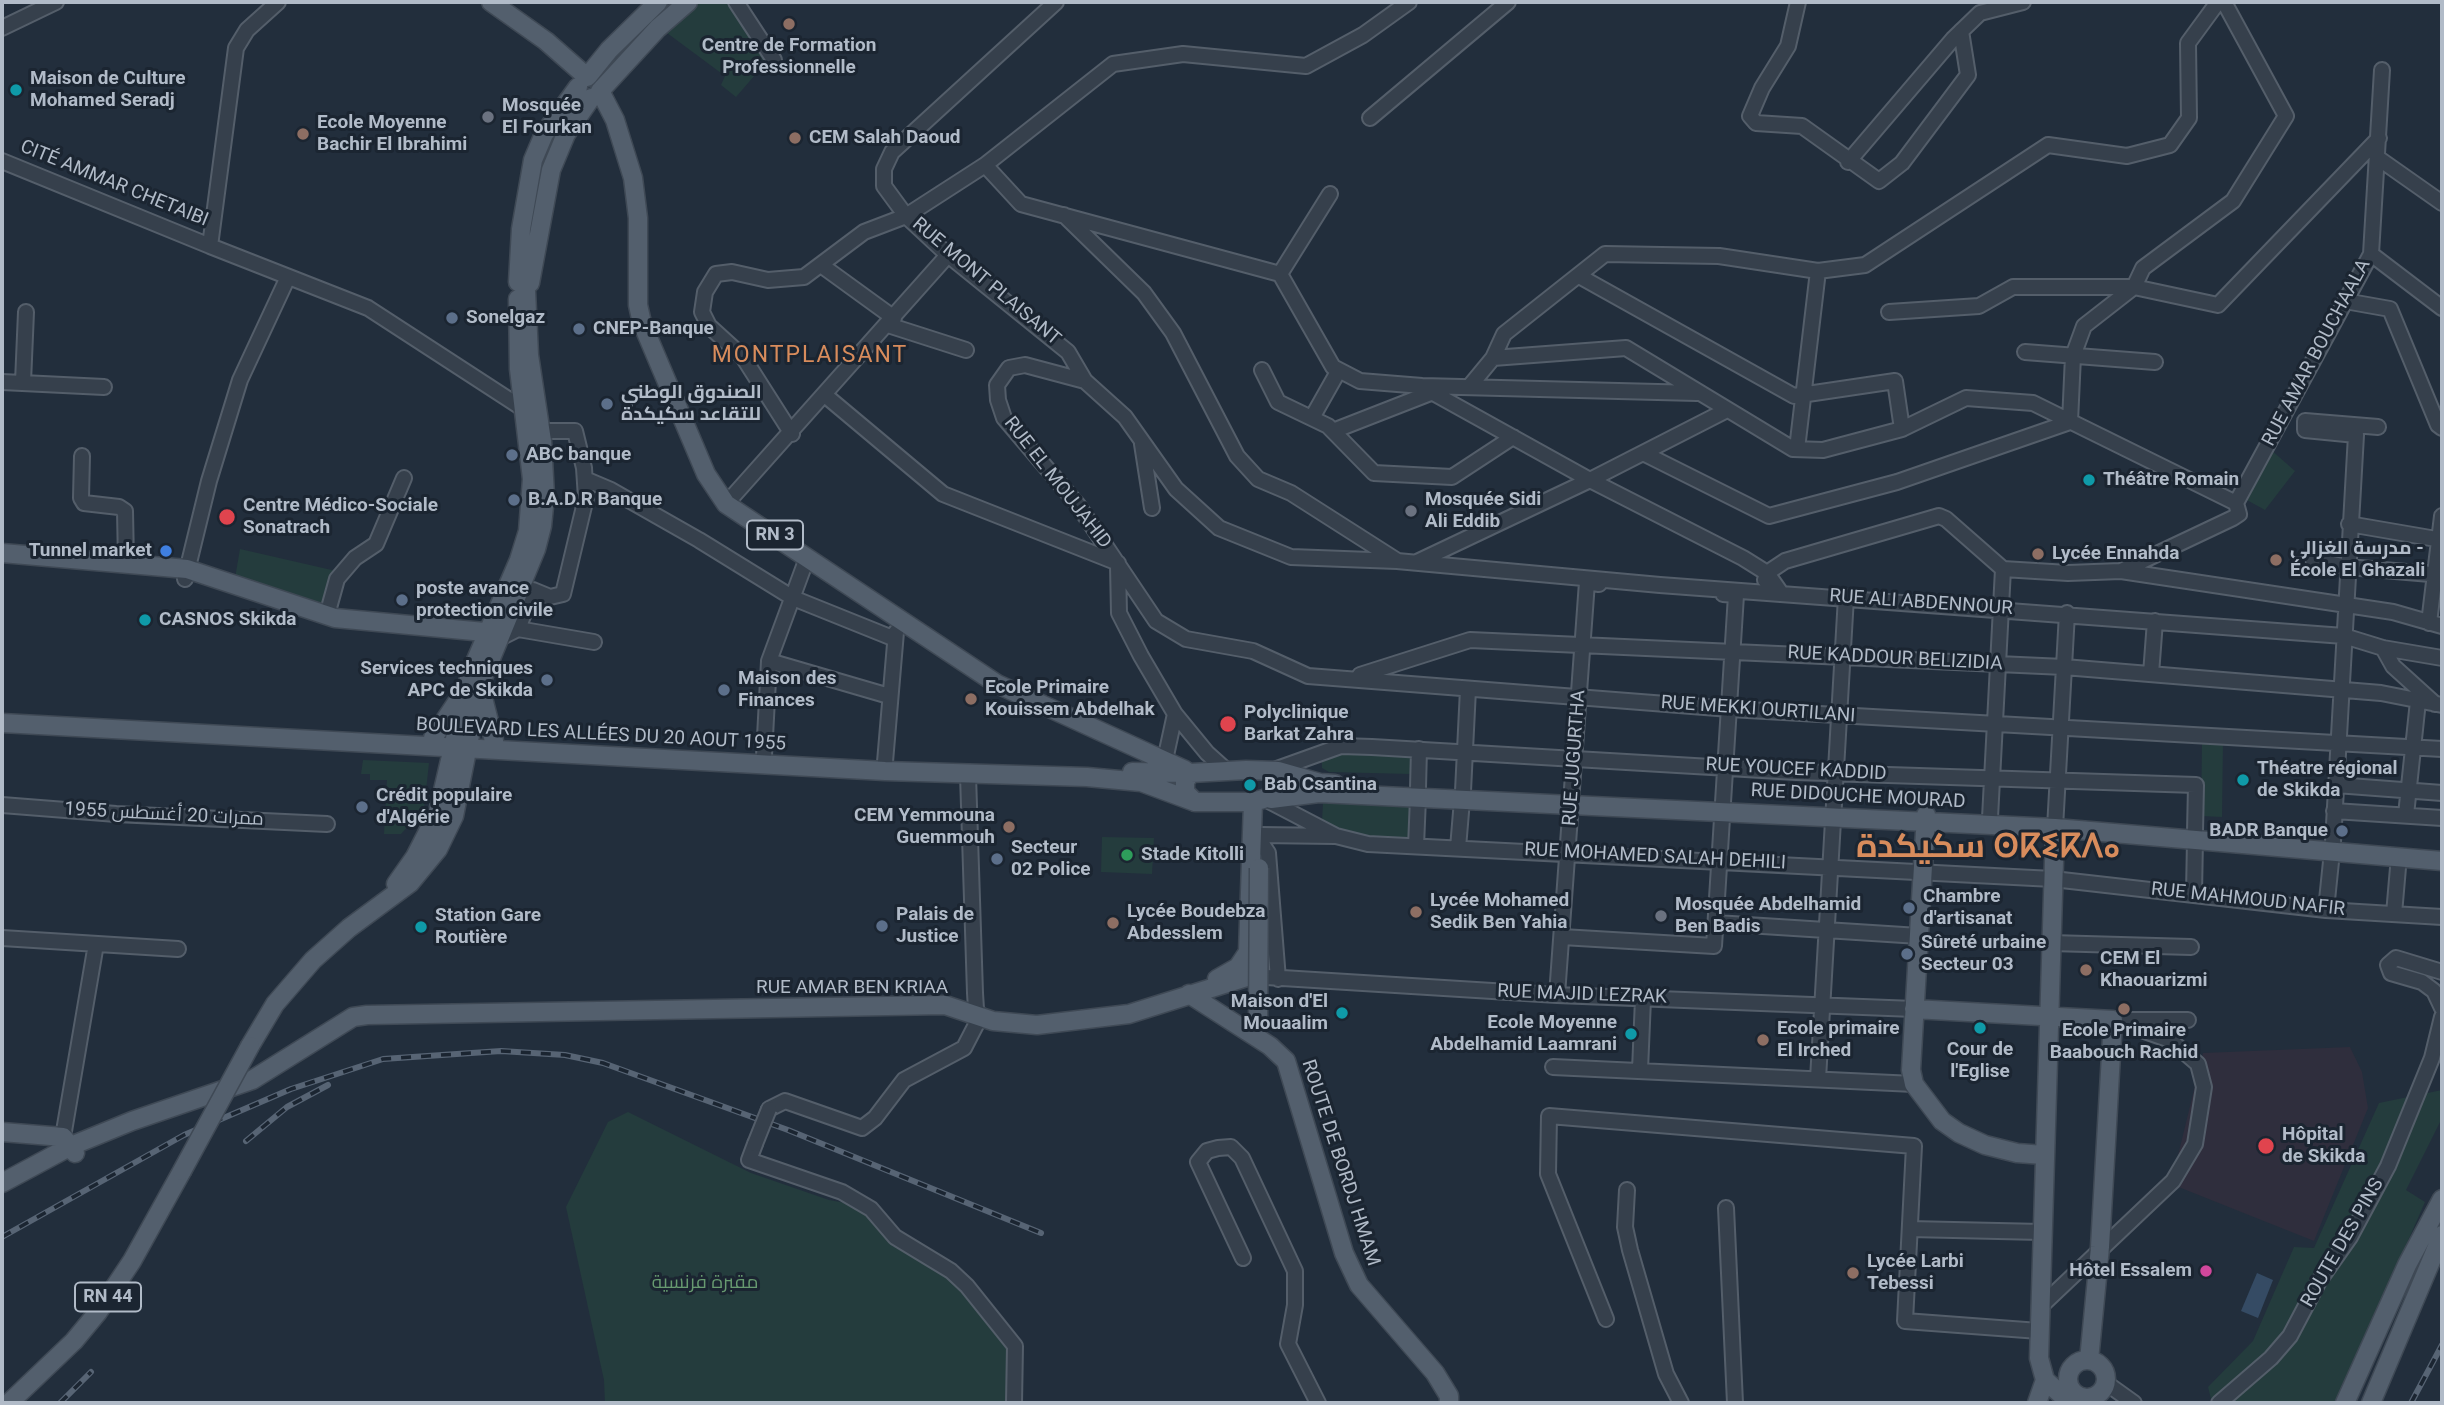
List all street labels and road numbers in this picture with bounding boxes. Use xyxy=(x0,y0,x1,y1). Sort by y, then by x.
street label: CITÉ AMMAR CHETAIBI xyxy=(17,136,211,232)
street label: RUE MONT PLAISANT xyxy=(907,213,1065,351)
street label: RUE AMAR BOUCHAALA xyxy=(2258,256,2376,450)
street label: RUE EL MOUJAHID xyxy=(998,412,1116,554)
road number: RN 3 xyxy=(747,520,803,550)
street label: RUE ALI ABDENNOUR xyxy=(1829,585,2013,621)
street label: RUE KADDOUR BELIZIDIA xyxy=(1787,642,2003,676)
street label: RUE JUGURTHA xyxy=(1559,689,1591,827)
street label: RUE MEKKI OURTILANI xyxy=(1660,692,1856,728)
street label: BOULEVARD LES ALLÉES DU 20 AOUT 1955 xyxy=(415,714,787,756)
street label: RUE YOUCEF KADDID xyxy=(1705,754,1887,786)
street label: RUE DIDOUCHE MOURAD xyxy=(1750,780,1966,814)
street label: ممرات 20 أغسطس 1955 xyxy=(64,798,264,832)
street label: RUE MOHAMED SALAH DEHILI xyxy=(1524,839,1786,875)
street label: RUE MAHMOUD NAFIR xyxy=(2150,878,2346,922)
street label: RUE AMAR BEN KRIAA xyxy=(756,977,948,999)
street label: RUE MAJID LEZRAK xyxy=(1497,981,1667,1009)
street label: ROUTE DE BORDJ HMAM xyxy=(1296,1057,1384,1269)
street label: ROUTE DES PINS xyxy=(2297,1174,2389,1312)
road number: RN 44 xyxy=(75,1282,141,1312)

